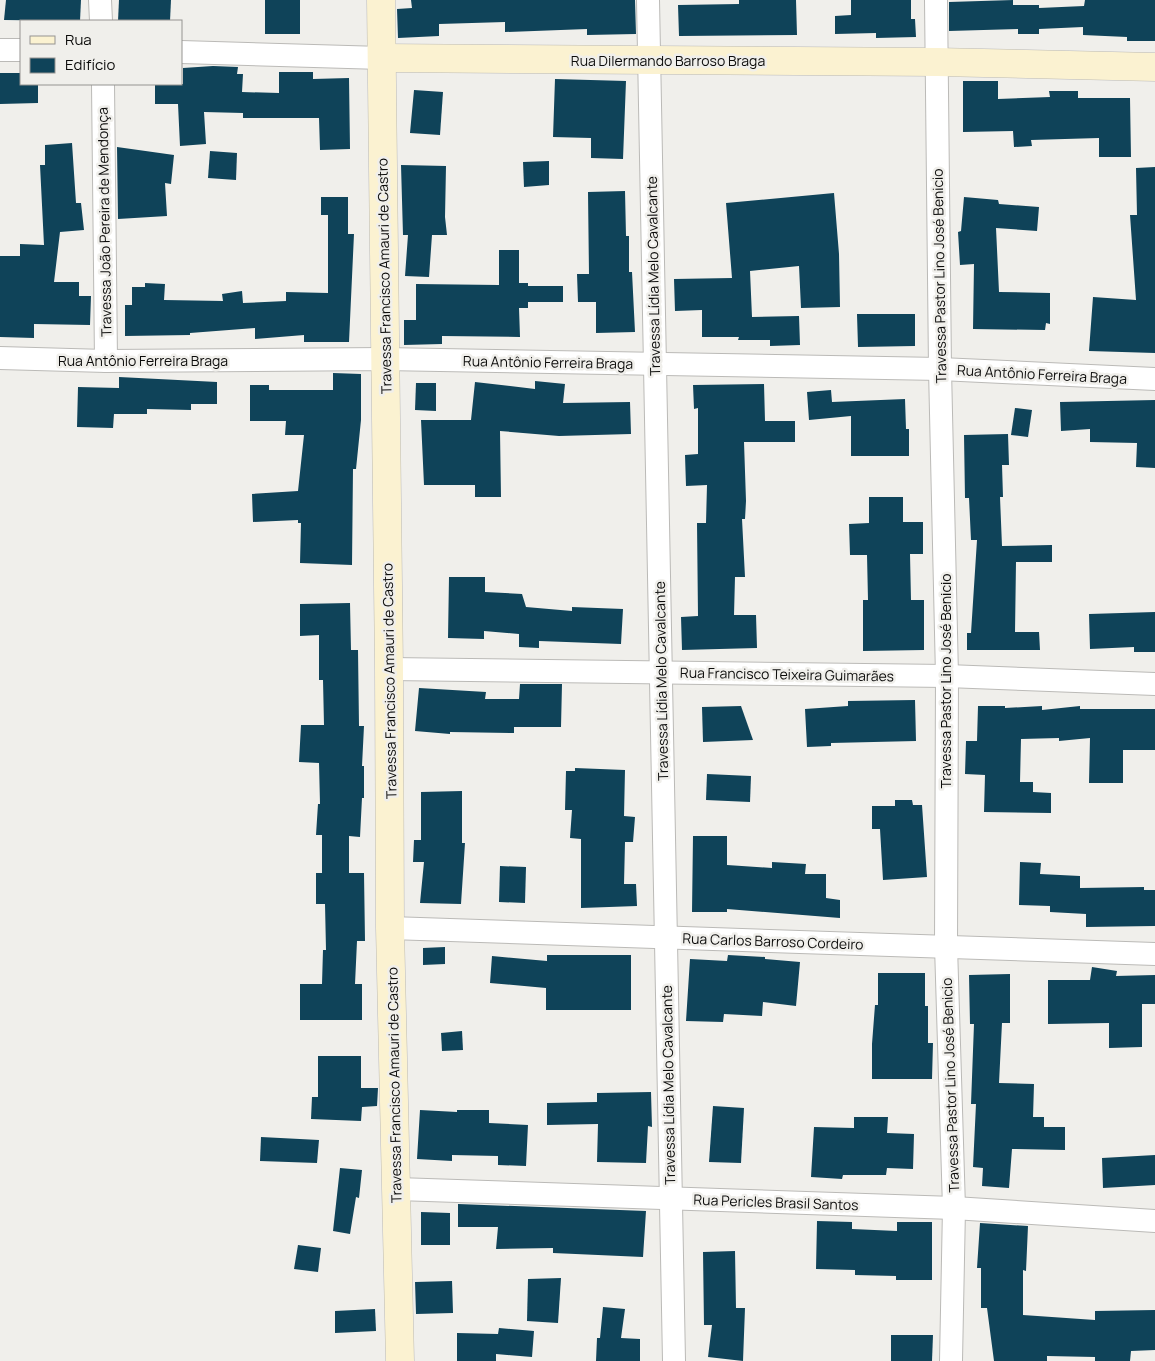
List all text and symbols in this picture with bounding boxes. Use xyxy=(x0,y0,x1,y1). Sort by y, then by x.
legend xyxy=(20,20,182,85)
text: Rua xyxy=(65,29,92,50)
street label: Rua Dilermando Barroso Braga xyxy=(571,51,765,70)
text: Edifício xyxy=(65,54,116,75)
street label: Travessa João Pereira de Mendonça xyxy=(92,107,116,337)
street label: Travessa Francisco Amauri de Castro xyxy=(372,158,396,394)
street label: Travessa Pastor Lino José Benicio xyxy=(928,168,950,384)
street label: Travessa Lídia Melo Cavalcante xyxy=(642,176,664,376)
street label: Rua Antônio Ferreira Braga xyxy=(58,351,228,370)
street label: Rua Antônio Ferreira Braga xyxy=(463,351,633,373)
street label: Rua Antônio Ferreira Braga xyxy=(957,360,1127,388)
street label: Travessa Francisco Amauri de Castro xyxy=(377,563,401,799)
street label: Travessa Pastor Lino José Benicio xyxy=(936,574,955,788)
street label: Travessa Lídia Melo Cavalcante xyxy=(650,581,672,781)
street label: Rua Francisco Teixeira Guimarães xyxy=(680,663,894,685)
street label: Rua Carlos Barroso Cordeiro xyxy=(682,928,864,954)
street label: Travessa Francisco Amauri de Castro xyxy=(382,967,406,1203)
street label: Travessa Pastor Lino José Benicio xyxy=(937,977,963,1193)
street label: Travessa Lídia Melo Cavalcante xyxy=(657,985,679,1185)
street label: Rua Pericles Brasil Santos xyxy=(693,1190,859,1214)

